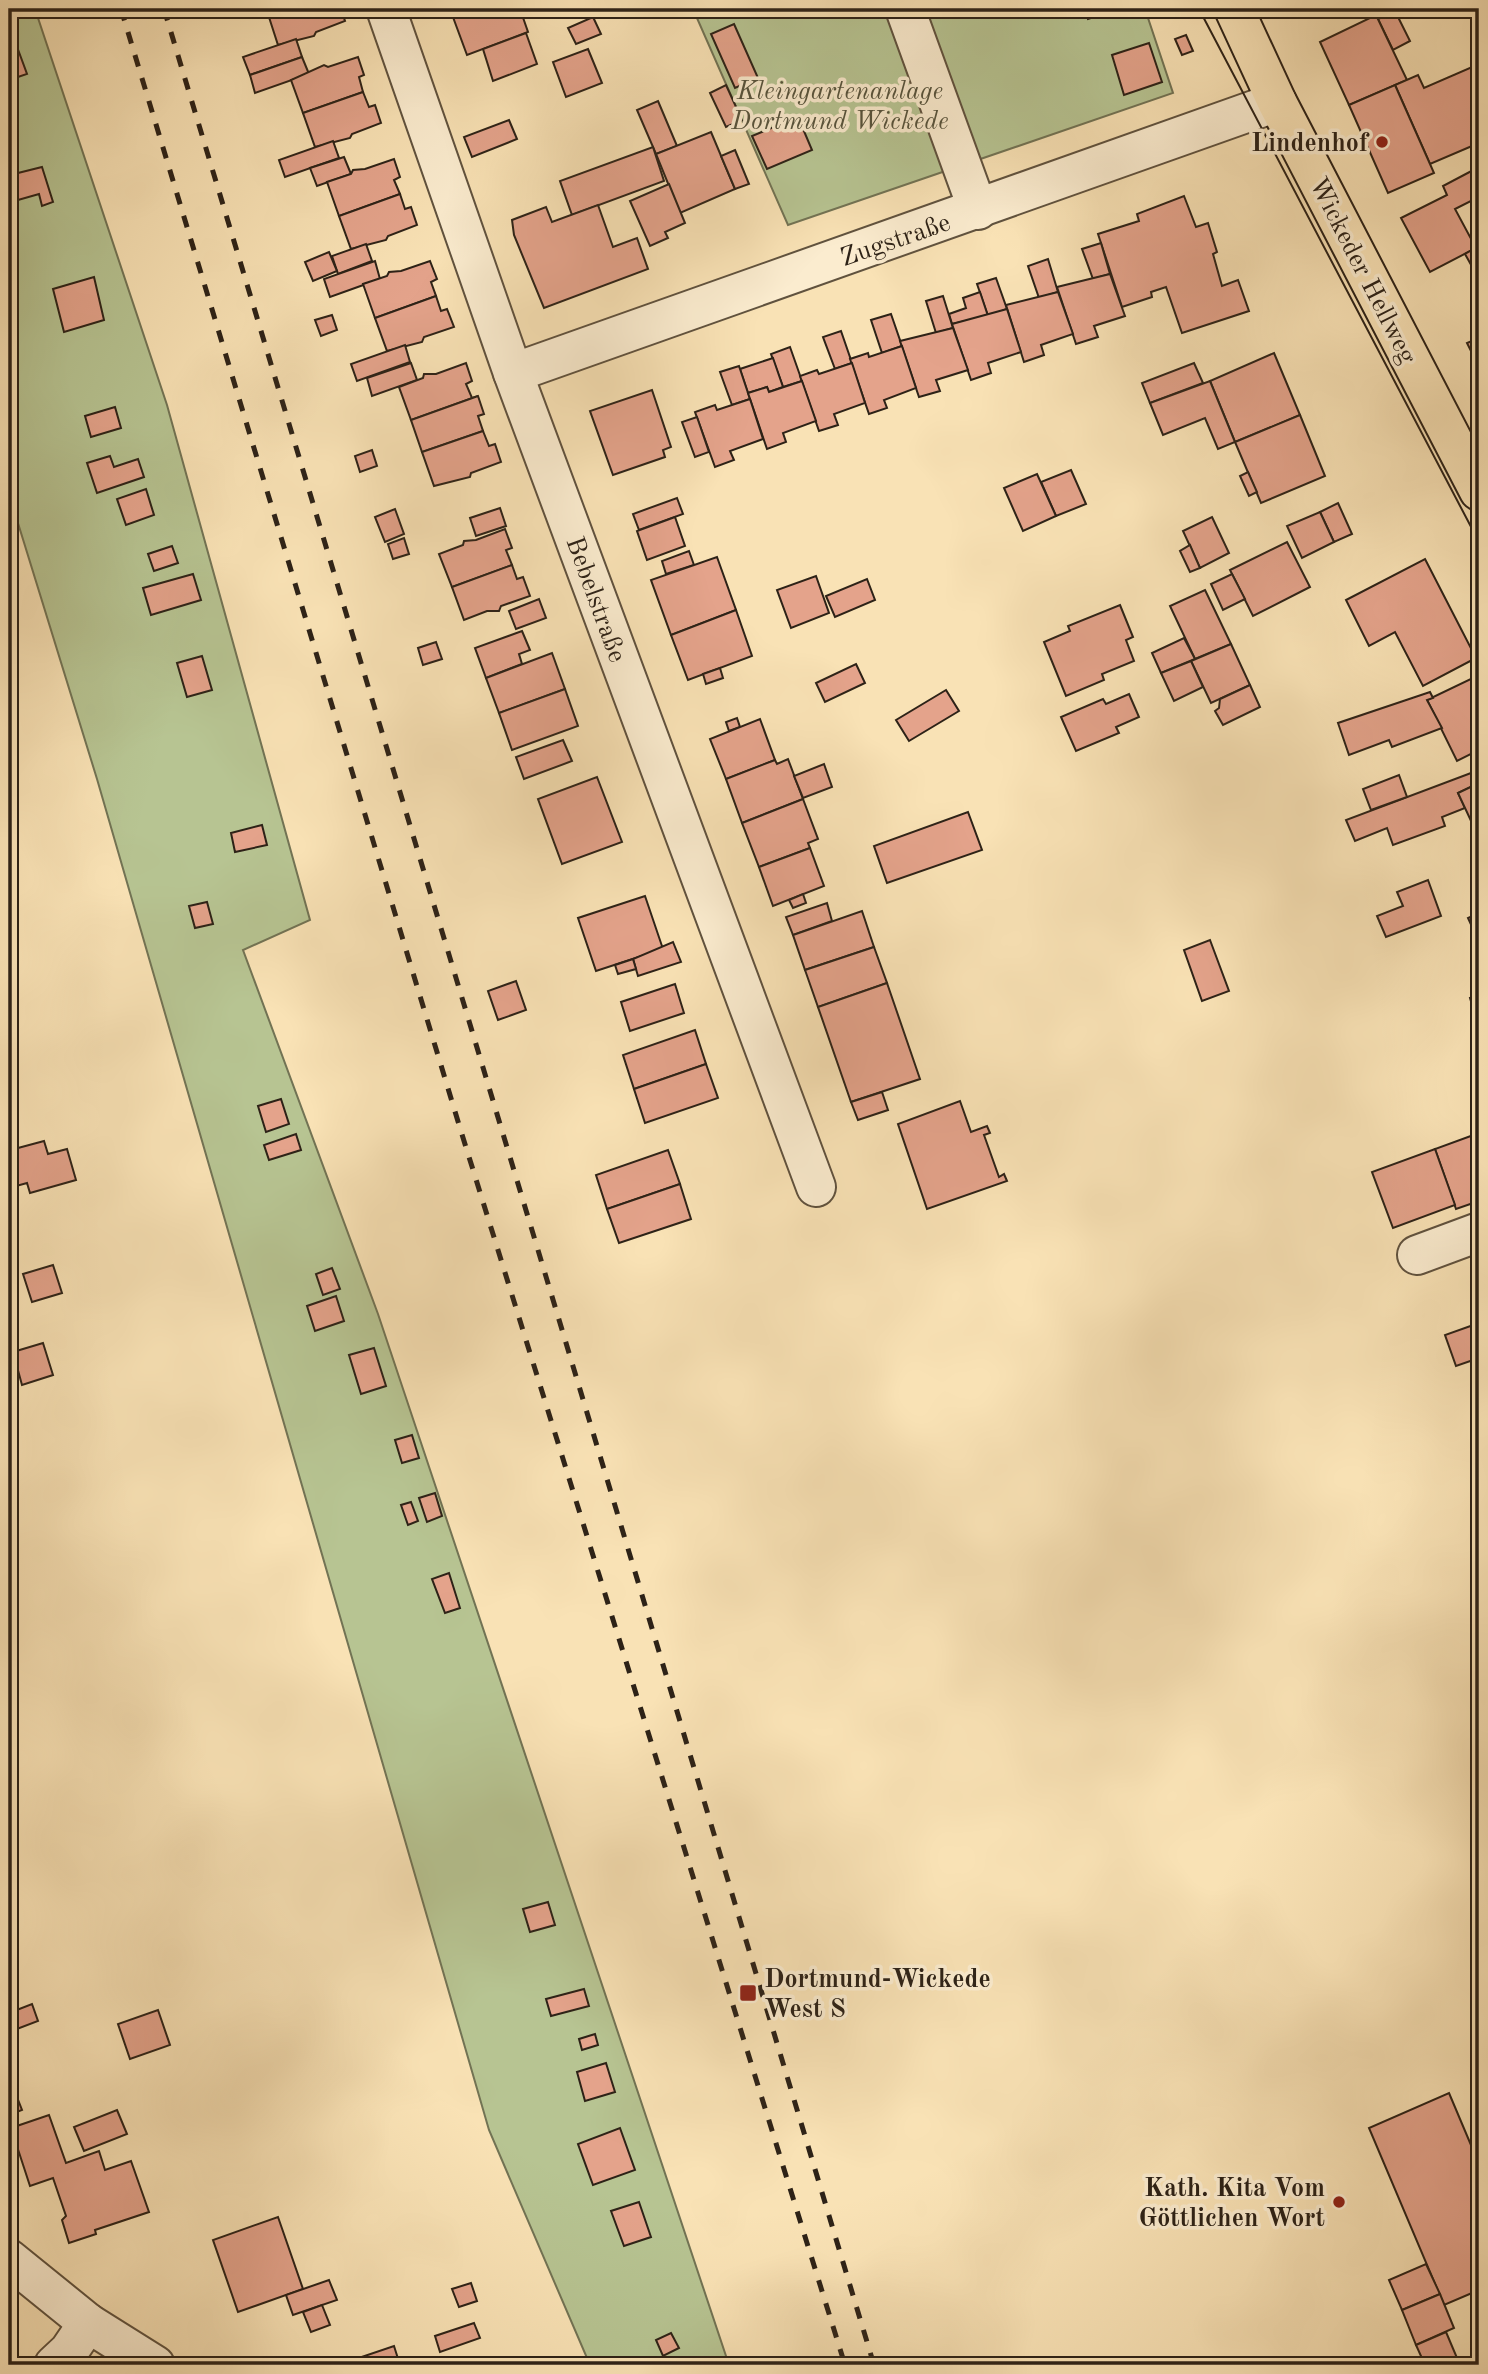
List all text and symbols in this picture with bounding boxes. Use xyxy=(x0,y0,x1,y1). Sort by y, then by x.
park label: Kleingartenanlage Dortmund Wickede xyxy=(730,79,949,135)
place label: Lindenhof xyxy=(1251,131,1370,157)
marker: Lindenhof xyxy=(1374,134,1390,150)
street label: Wickeder Hellweg xyxy=(1304,174,1420,368)
street label: Zugstraße xyxy=(837,210,954,272)
street label: Bebelstraße xyxy=(560,533,630,666)
place label: Dortmund-Wickede West S xyxy=(764,1967,991,2023)
marker: Dortmund-Wickede West S xyxy=(738,1983,758,2003)
place label: Kath. Kita Vom Göttlichen Wort xyxy=(1138,2176,1325,2232)
marker: Kath. Kita Vom Göttlichen Wort xyxy=(1331,2194,1347,2210)

